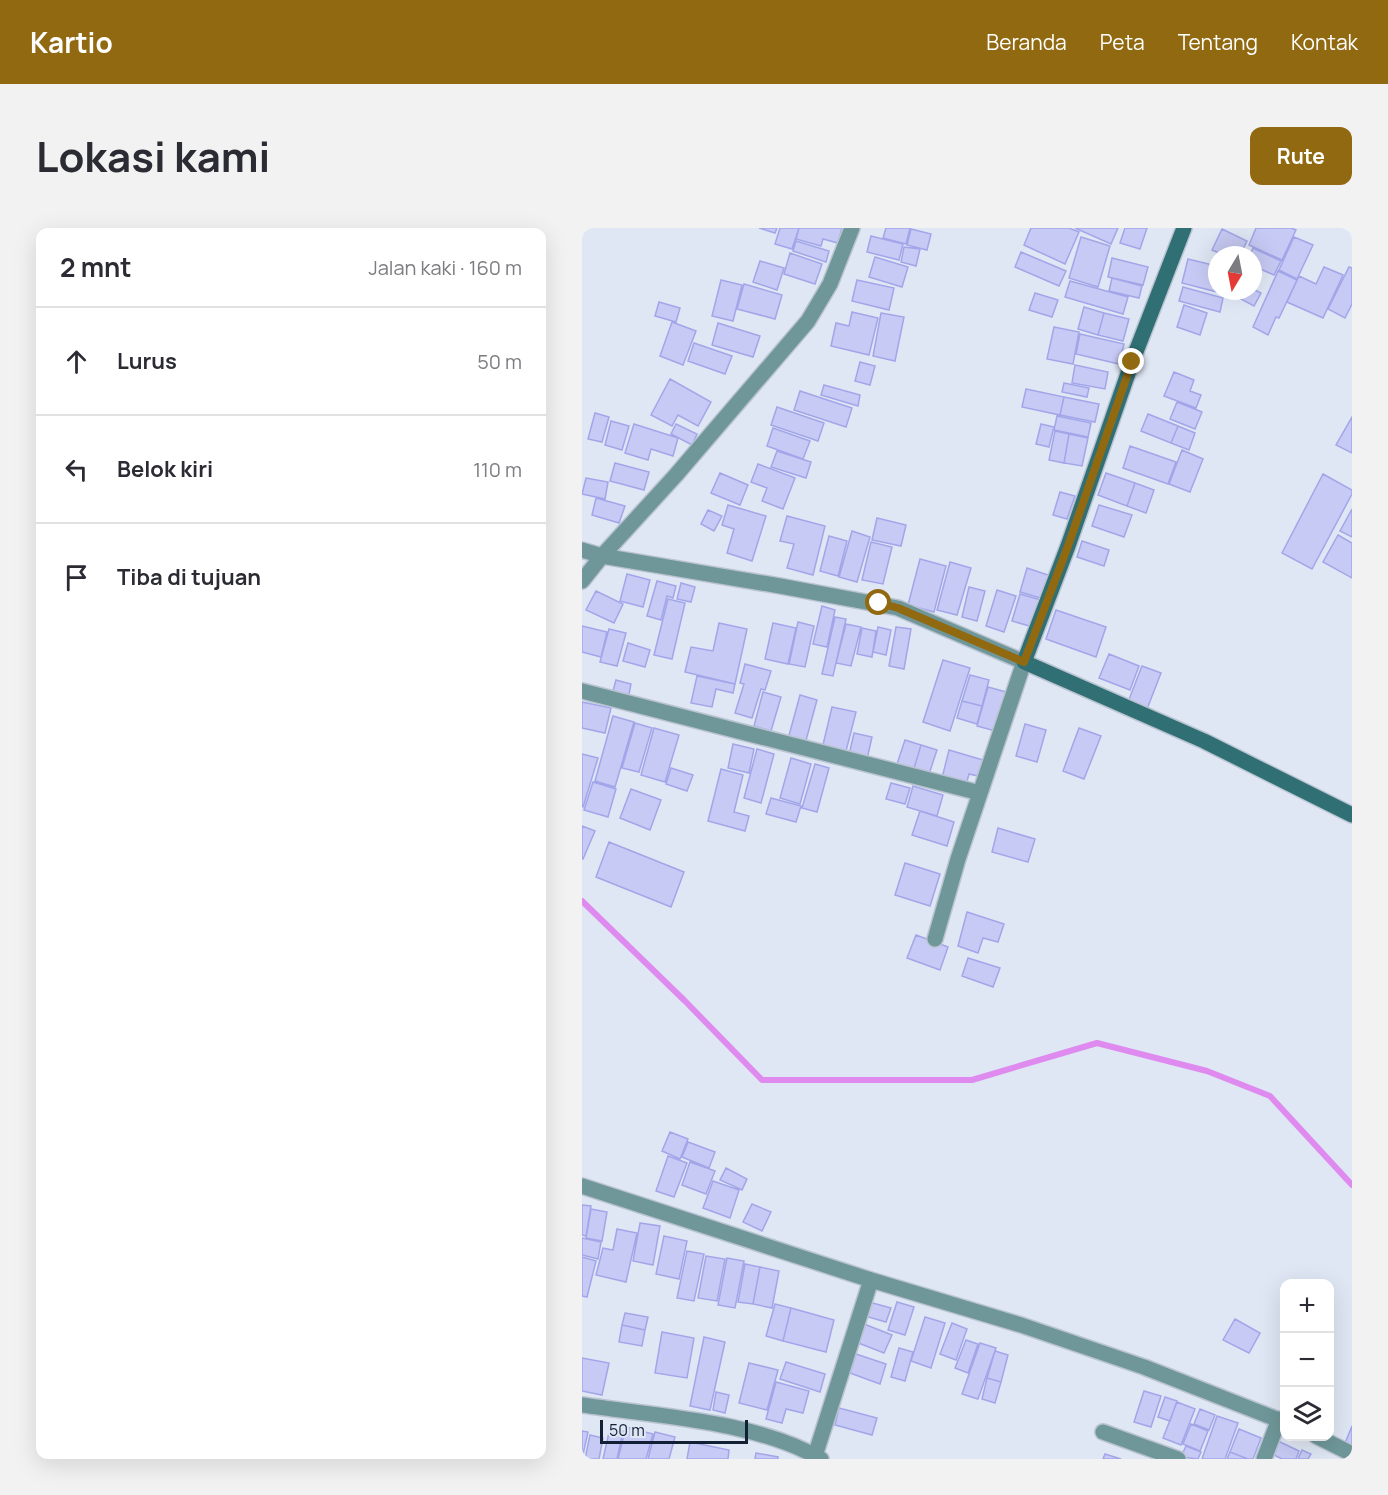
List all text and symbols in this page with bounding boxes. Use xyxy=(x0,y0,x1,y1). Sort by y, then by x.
text: Kartio xyxy=(30,23,113,61)
text: Beranda xyxy=(986,28,1067,56)
text: Peta xyxy=(1100,28,1145,56)
text: Tentang xyxy=(1178,28,1258,56)
text: Kontak xyxy=(1291,28,1358,56)
text: Lokasi kami xyxy=(36,127,270,185)
button: Rute xyxy=(1250,127,1352,185)
north arrow xyxy=(1208,246,1262,300)
text: 2 mnt xyxy=(60,249,132,285)
text: Jalan kaki · 160 m xyxy=(368,254,522,281)
icon: ahead xyxy=(60,345,93,378)
text: Lurus xyxy=(117,346,177,376)
text: 50 m xyxy=(477,348,522,375)
route end xyxy=(1118,348,1144,374)
icon: left xyxy=(60,453,93,486)
text: Belok kiri xyxy=(117,454,213,484)
text: 110 m xyxy=(473,456,522,483)
icon: arrive xyxy=(60,561,93,594)
text: Tiba di tujuan xyxy=(117,562,261,592)
route start xyxy=(865,589,891,615)
map controls xyxy=(1280,1279,1334,1441)
button: + xyxy=(1280,1279,1334,1333)
button: − xyxy=(1280,1333,1334,1387)
button: layers xyxy=(1280,1387,1334,1441)
scale bar xyxy=(600,1417,748,1444)
text: 50 m xyxy=(609,1419,645,1441)

